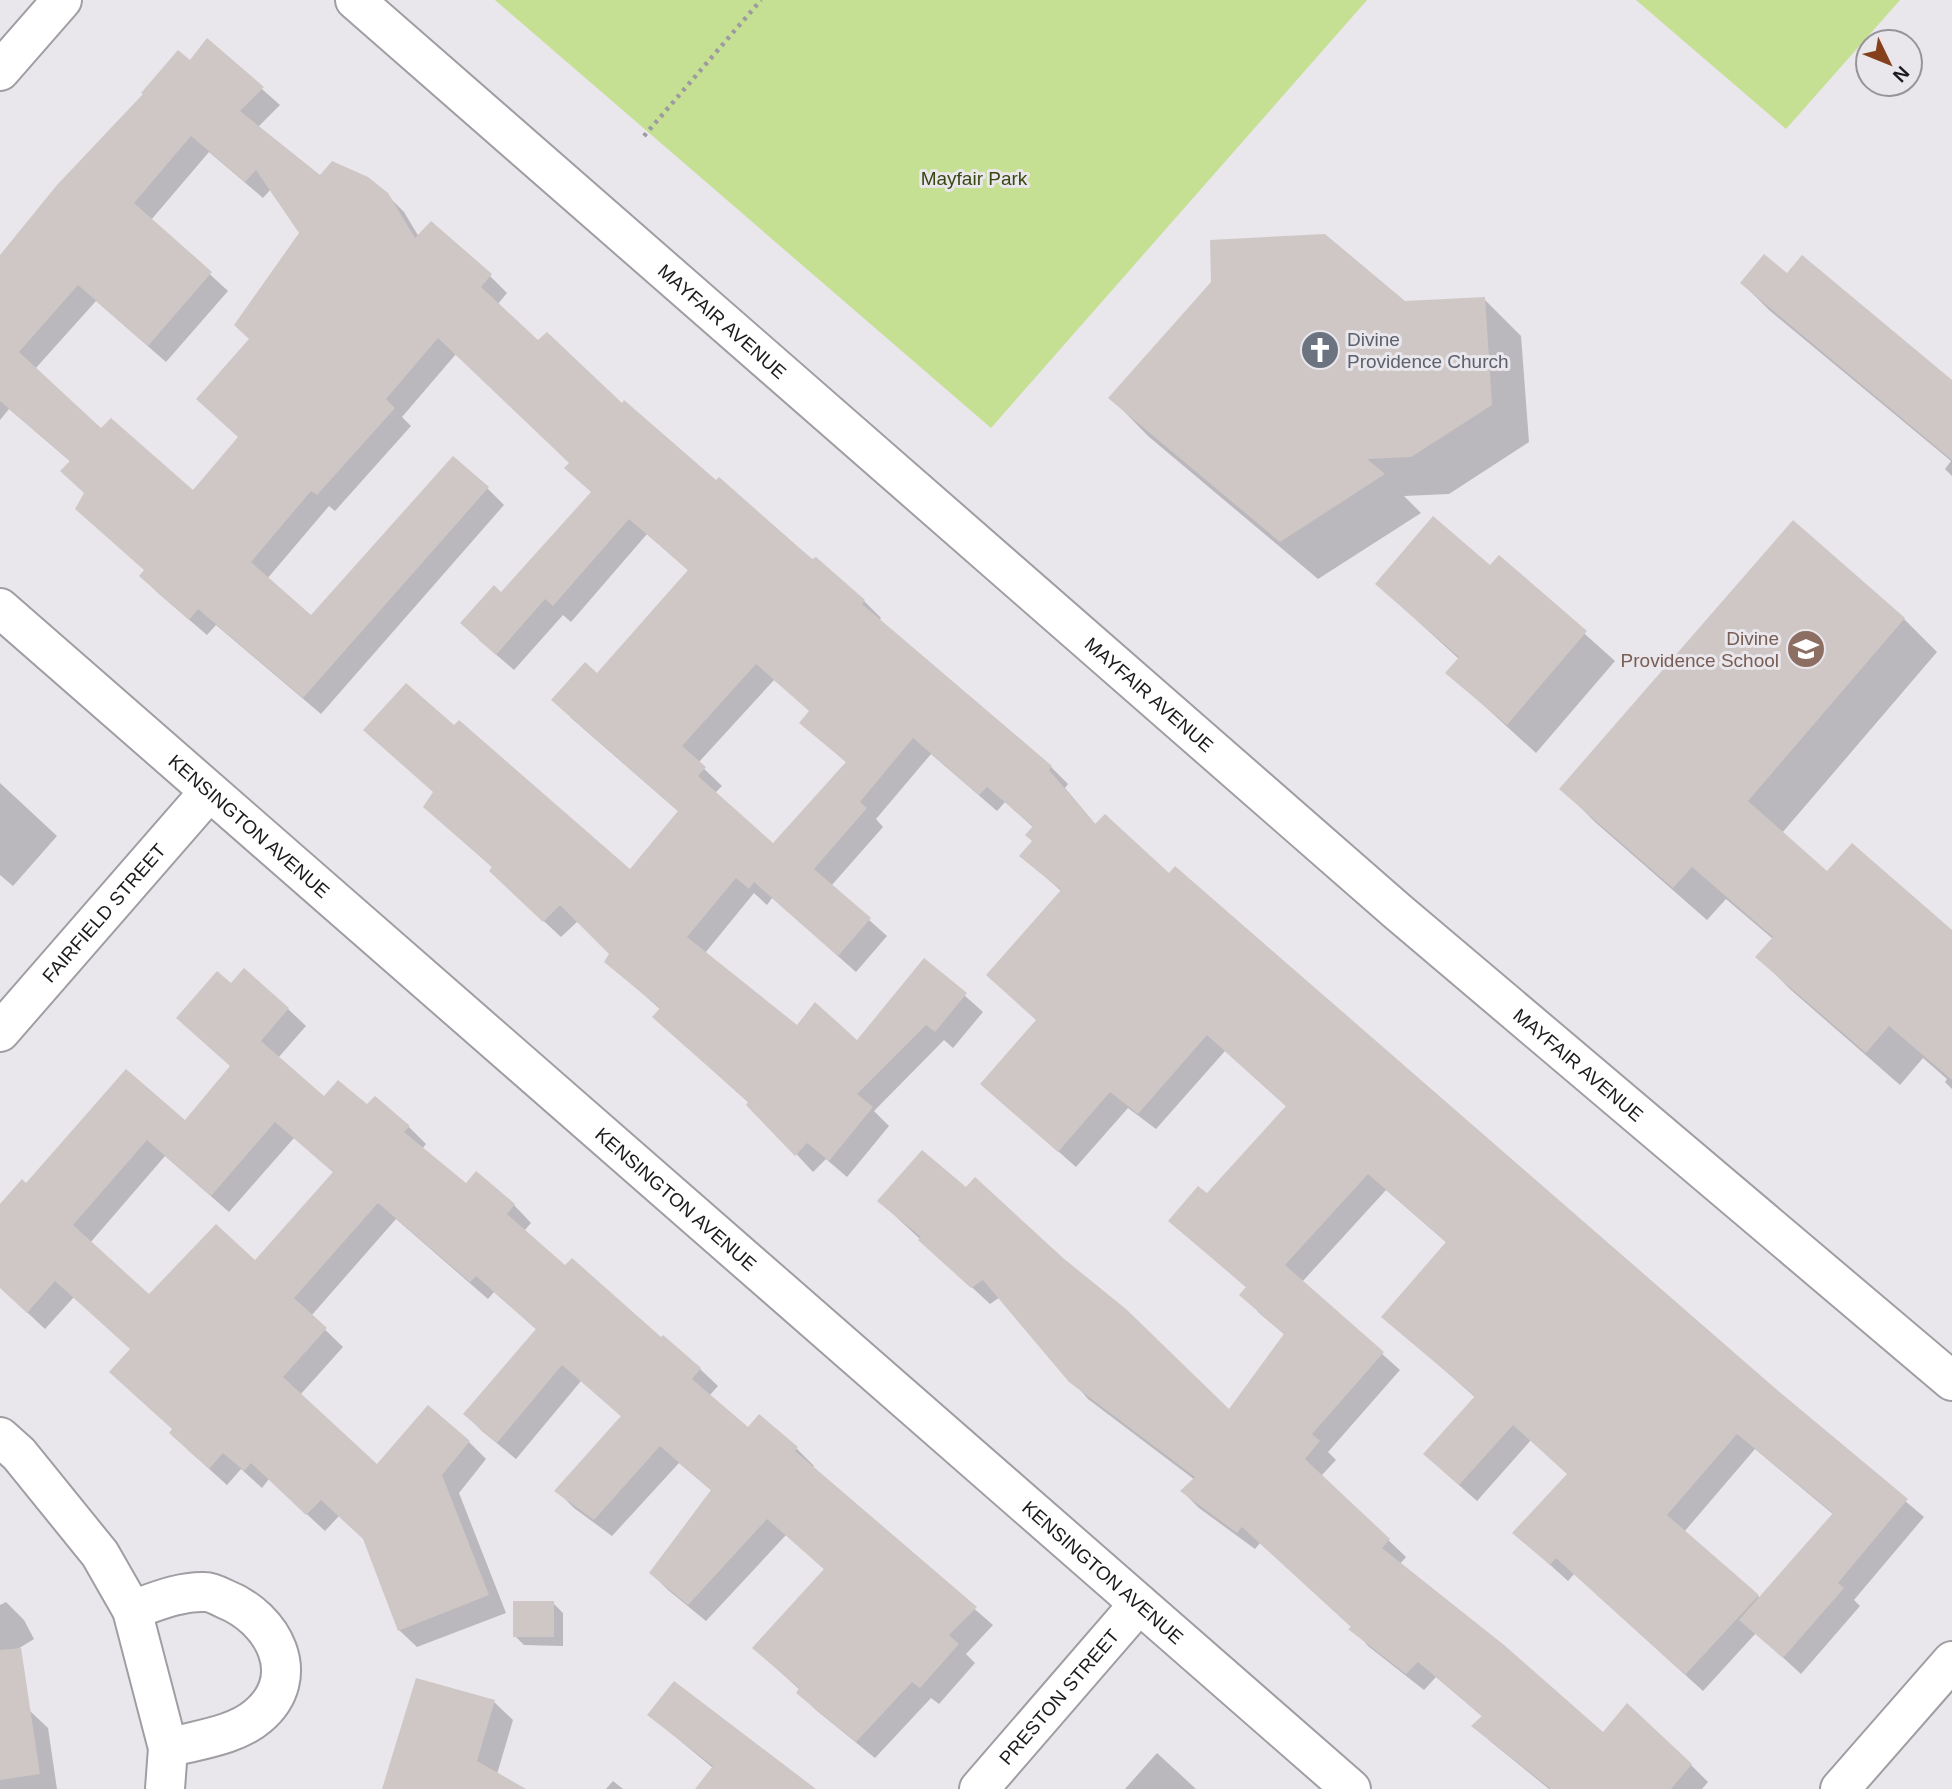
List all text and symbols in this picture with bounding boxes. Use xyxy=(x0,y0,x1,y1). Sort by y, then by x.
north arrow xyxy=(1854,28,1924,98)
text: N xyxy=(1889,62,1913,86)
park label: Mayfair Park xyxy=(921,168,1028,189)
street label: MAYFAIR AVENUE xyxy=(654,260,791,383)
church icon: Divine Providence Church xyxy=(1299,329,1341,371)
place label: Divine Providence Church xyxy=(1347,329,1509,372)
place label: Divine Providence School xyxy=(1621,628,1779,671)
school or university icon: Divine Providence School xyxy=(1785,628,1827,670)
street label: MAYFAIR AVENUE xyxy=(1081,633,1218,756)
street label: KENSINGTON AVENUE xyxy=(165,750,334,902)
street label: FAIRFIELD STREET xyxy=(38,839,170,986)
street label: MAYFAIR AVENUE xyxy=(1510,1004,1648,1125)
street label: KENSINGTON AVENUE xyxy=(591,1123,761,1275)
street label: KENSINGTON AVENUE xyxy=(1018,1496,1188,1648)
street label: PRESTON STREET xyxy=(995,1625,1123,1769)

